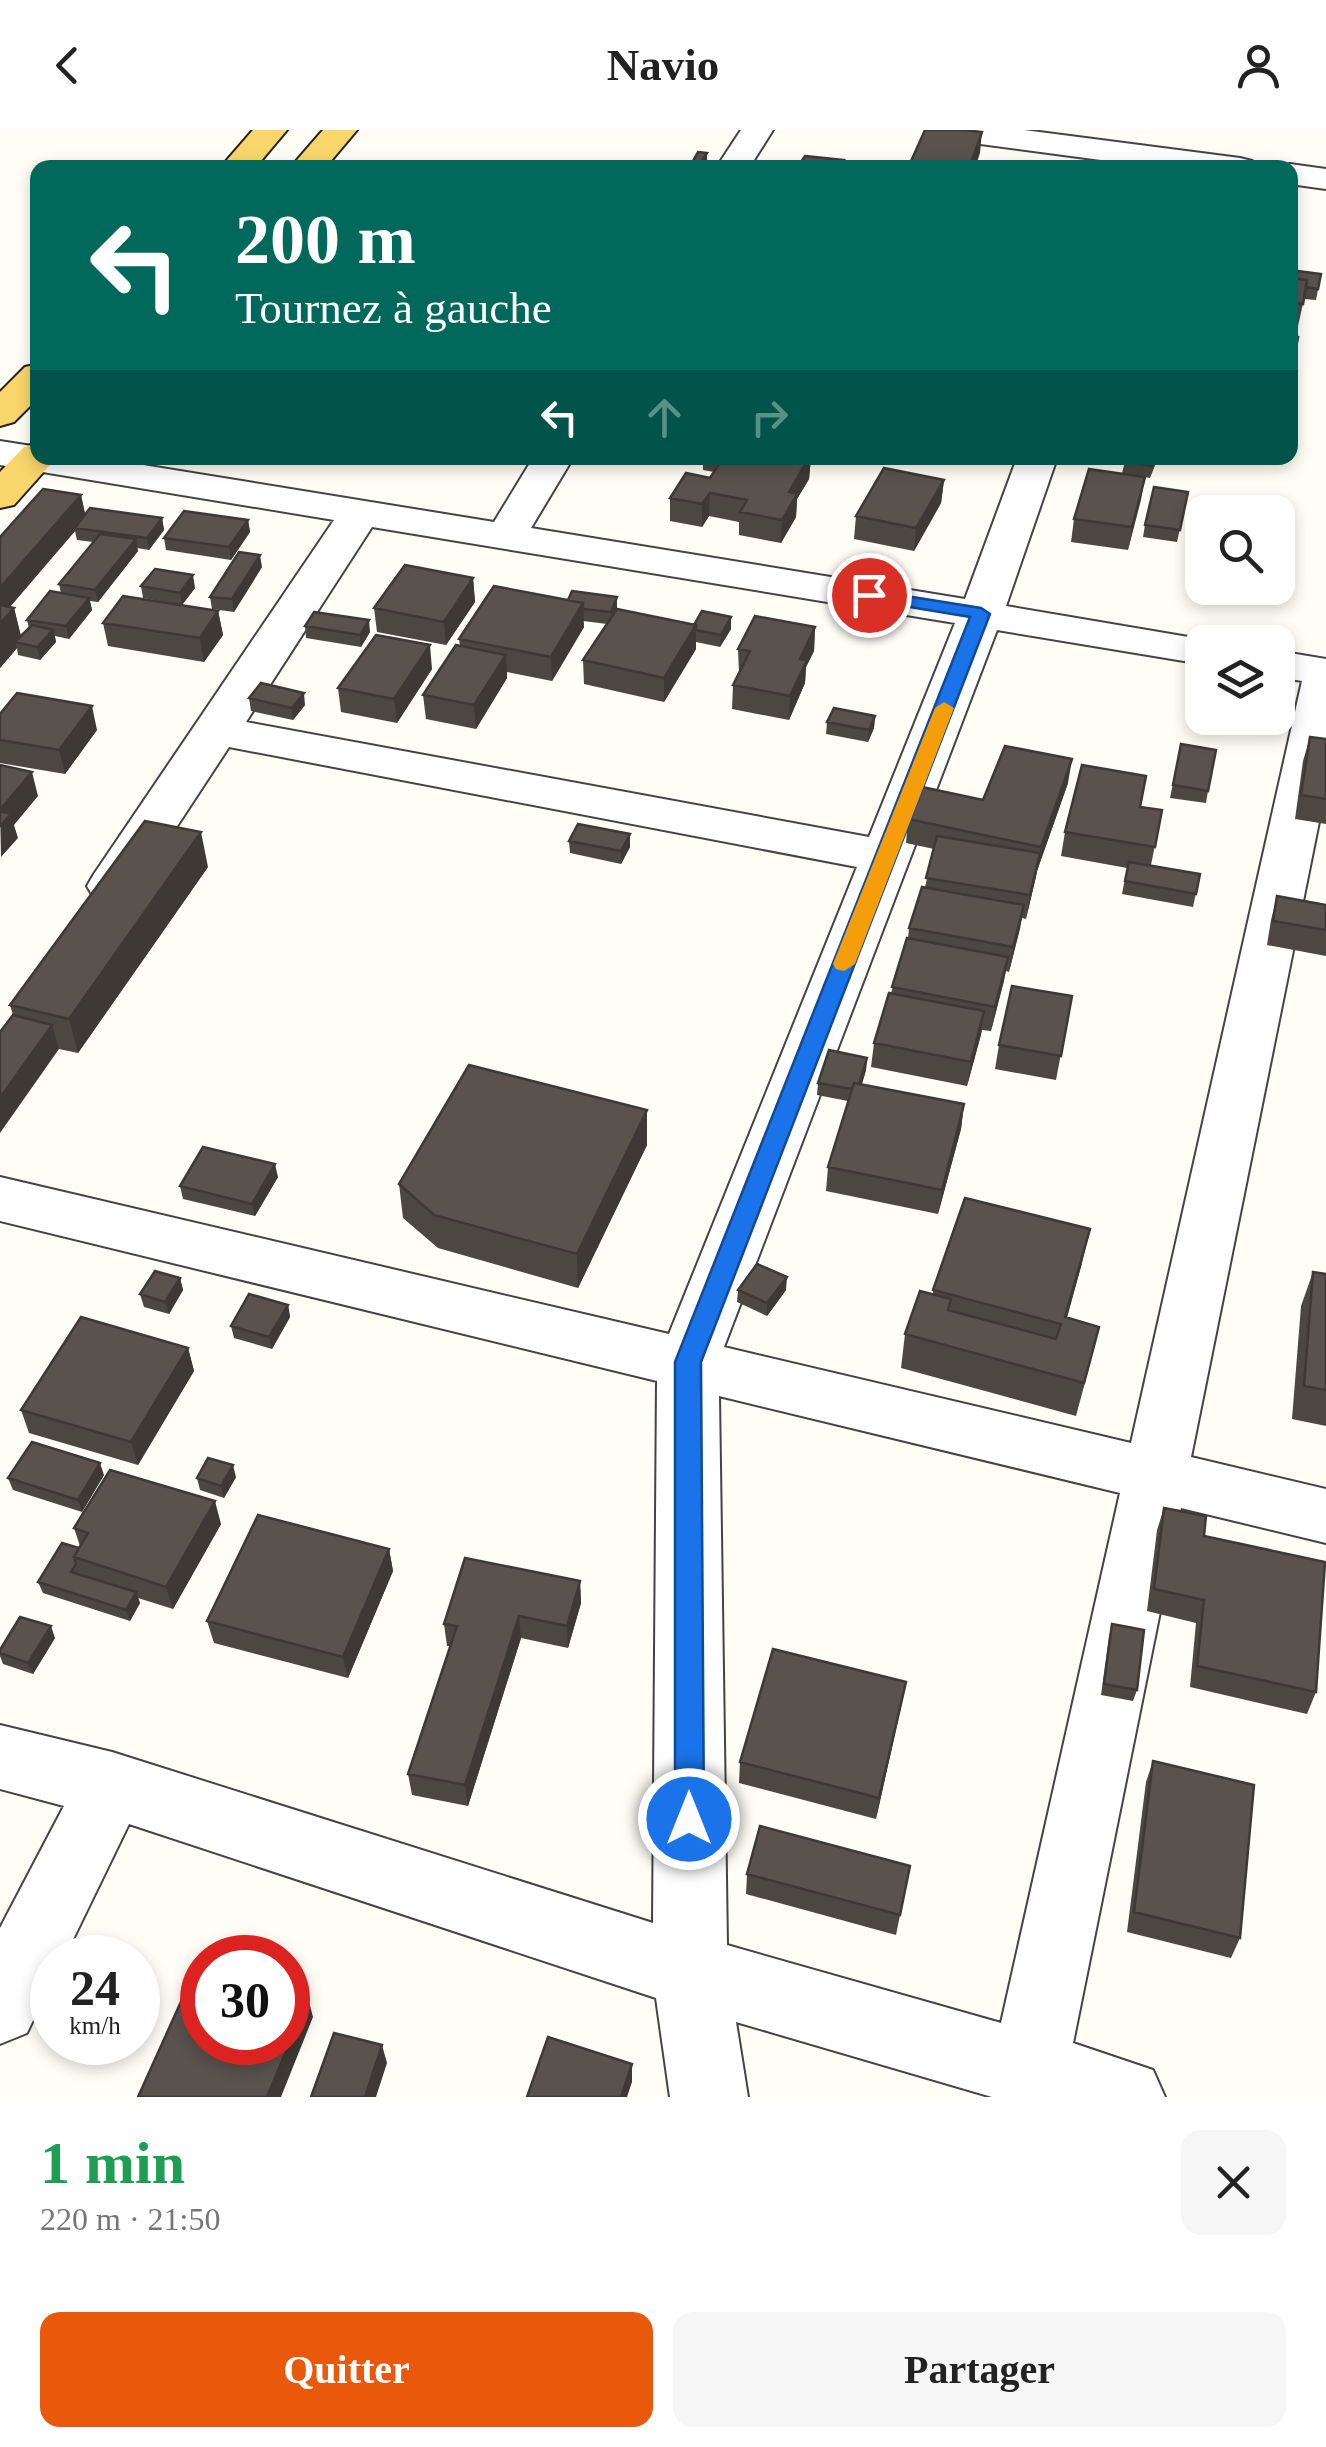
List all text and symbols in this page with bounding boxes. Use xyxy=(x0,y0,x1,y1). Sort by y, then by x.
icon: back xyxy=(40,38,95,93)
icon: person xyxy=(1231,38,1286,93)
text: Navio xyxy=(607,40,719,90)
icon: left xyxy=(70,200,200,330)
text: 200 m xyxy=(235,201,416,278)
text: Tournez à gauche xyxy=(235,283,552,333)
icon: left xyxy=(532,390,587,445)
icon: ahead xyxy=(637,390,692,445)
icon: right xyxy=(742,390,797,445)
map controls xyxy=(1185,495,1295,735)
button: search xyxy=(1185,495,1295,605)
pin xyxy=(827,553,912,638)
icon: arrive xyxy=(842,568,897,623)
button: layers xyxy=(1185,625,1295,735)
position arrow xyxy=(637,1767,741,1871)
speed limit sign: 30 xyxy=(180,1935,310,2065)
text: 24 xyxy=(70,1960,120,2016)
text: km/h xyxy=(69,2012,121,2039)
text: 1 min xyxy=(40,2130,185,2196)
button: close xyxy=(1181,2130,1286,2235)
text: 220 m · 21:50 xyxy=(40,2201,220,2237)
button: Quitter xyxy=(40,2312,653,2427)
button: Partager xyxy=(673,2312,1286,2427)

